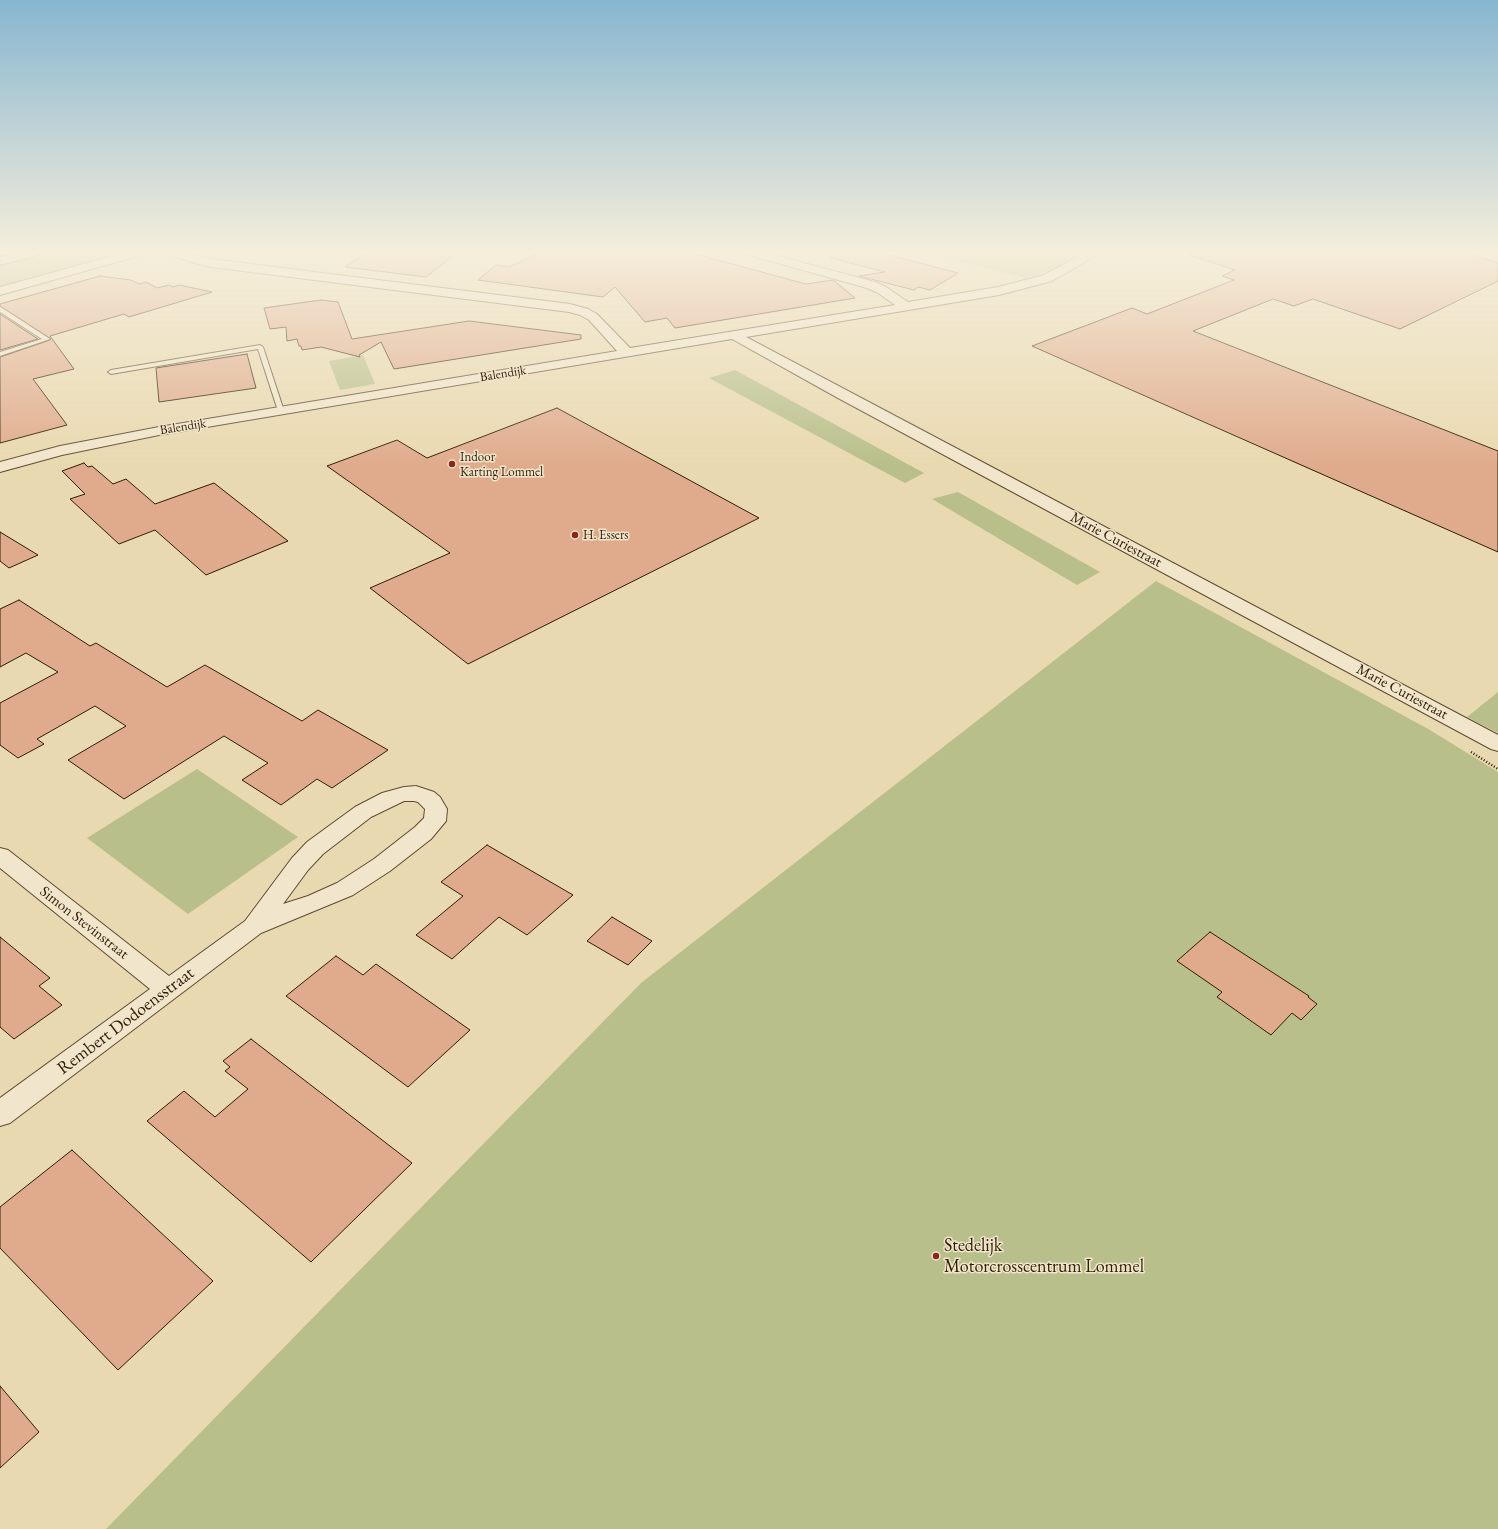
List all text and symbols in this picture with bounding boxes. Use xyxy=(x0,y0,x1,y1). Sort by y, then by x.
street label: Balendijk xyxy=(479,363,527,385)
street label: Balendijk xyxy=(159,416,207,438)
place label: Indoor Karting Lommel xyxy=(460,449,543,480)
marker: Indoor Karting Lommel xyxy=(447,459,457,469)
street label: Marie Curiestraat xyxy=(1067,508,1165,572)
place label: H. Essers xyxy=(583,527,628,543)
marker: H. Essers xyxy=(570,530,580,540)
street label: Marie Curiestraat xyxy=(1353,660,1451,724)
street label: Simon Stevinstraat xyxy=(36,883,132,963)
street label: Rembert Dodoensstraat xyxy=(53,963,199,1079)
place label: Stedelijk Motorcrosscentrum Lommel xyxy=(944,1235,1144,1278)
marker: Stedelijk Motorcrosscentrum Lommel xyxy=(931,1251,941,1261)

